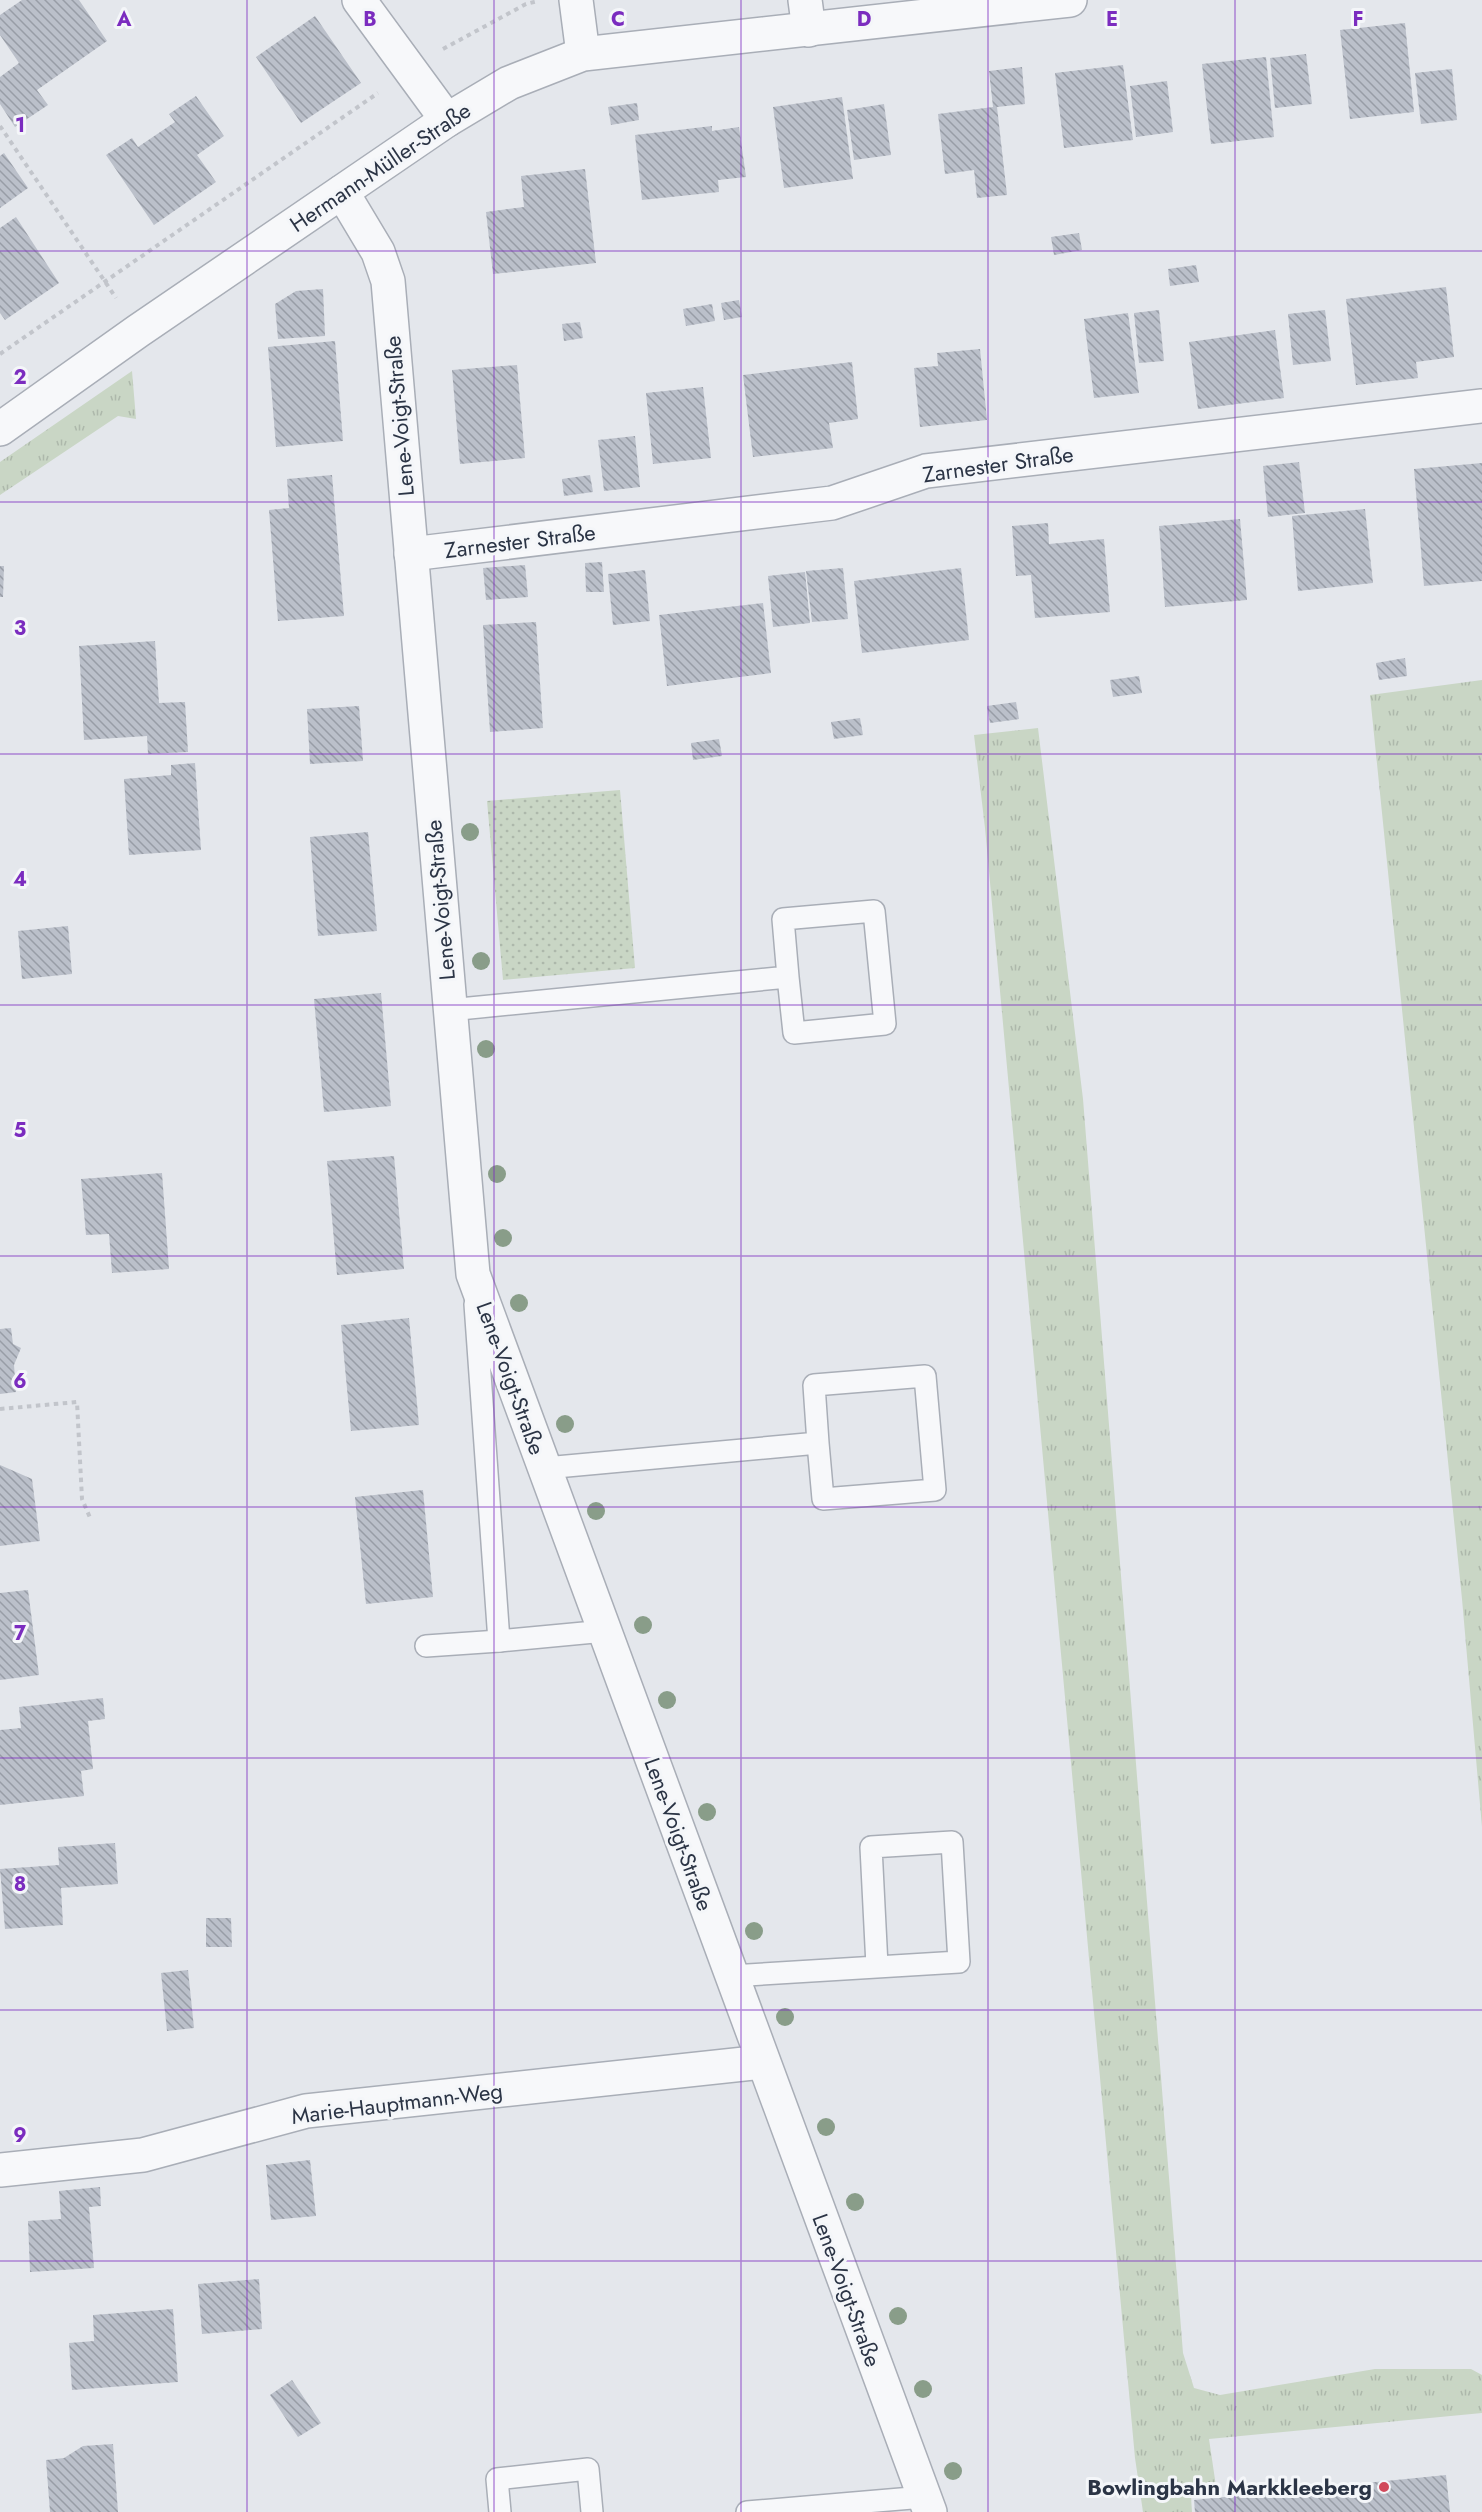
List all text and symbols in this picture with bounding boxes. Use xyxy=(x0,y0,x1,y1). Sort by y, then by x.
text: A xyxy=(116,5,132,34)
text: B xyxy=(363,5,377,34)
text: C xyxy=(611,5,625,34)
text: D xyxy=(857,5,871,34)
text: E xyxy=(1106,5,1118,34)
text: F xyxy=(1352,5,1364,34)
street label: Hermann-Müller-Straße xyxy=(283,94,477,240)
text: 1 xyxy=(15,111,25,140)
street label: Lene-Voigt-Straße xyxy=(376,334,422,498)
text: 2 xyxy=(13,363,27,392)
street label: Zarnester Straße xyxy=(921,438,1075,490)
street label: Zarnester Straße xyxy=(443,516,597,566)
text: 3 xyxy=(14,614,26,643)
street label: Lene-Voigt-Straße xyxy=(417,818,463,982)
text: 4 xyxy=(13,865,27,894)
text: 5 xyxy=(14,1116,27,1145)
street label: Lene-Voigt-Straße xyxy=(468,1297,554,1459)
text: 6 xyxy=(13,1367,27,1396)
text: 7 xyxy=(14,1619,27,1648)
street label: Lene-Voigt-Straße xyxy=(636,1753,722,1915)
text: 8 xyxy=(14,1870,26,1899)
street label: Marie-Hauptmann-Weg xyxy=(290,2074,504,2132)
text: 9 xyxy=(13,2121,27,2150)
street label: Lene-Voigt-Straße xyxy=(804,2209,890,2371)
place label: Bowlingbahn Markkleeberg xyxy=(1087,2471,1372,2503)
marker: Bowlingbahn Markkleeberg xyxy=(1377,2480,1391,2494)

